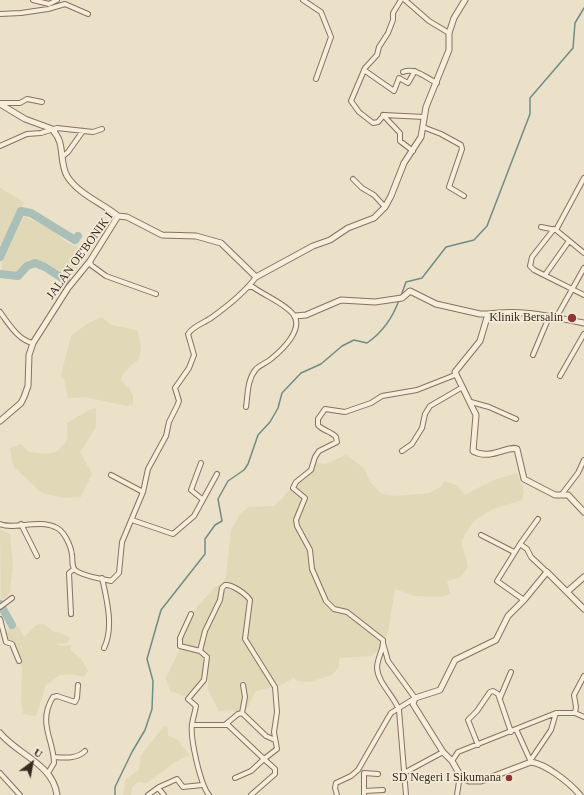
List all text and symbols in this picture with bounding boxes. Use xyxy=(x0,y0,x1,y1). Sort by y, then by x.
street label: JALAN OE'BONIK I xyxy=(44,210,116,302)
place label: Klinik Bersalin xyxy=(489,311,563,325)
marker: Klinik Bersalin xyxy=(566,312,578,324)
north arrow xyxy=(12,743,52,783)
text: U xyxy=(32,746,45,760)
place label: SD Negeri I Sikumana xyxy=(392,771,501,785)
marker: SD Negeri I Sikumana xyxy=(504,773,514,783)

